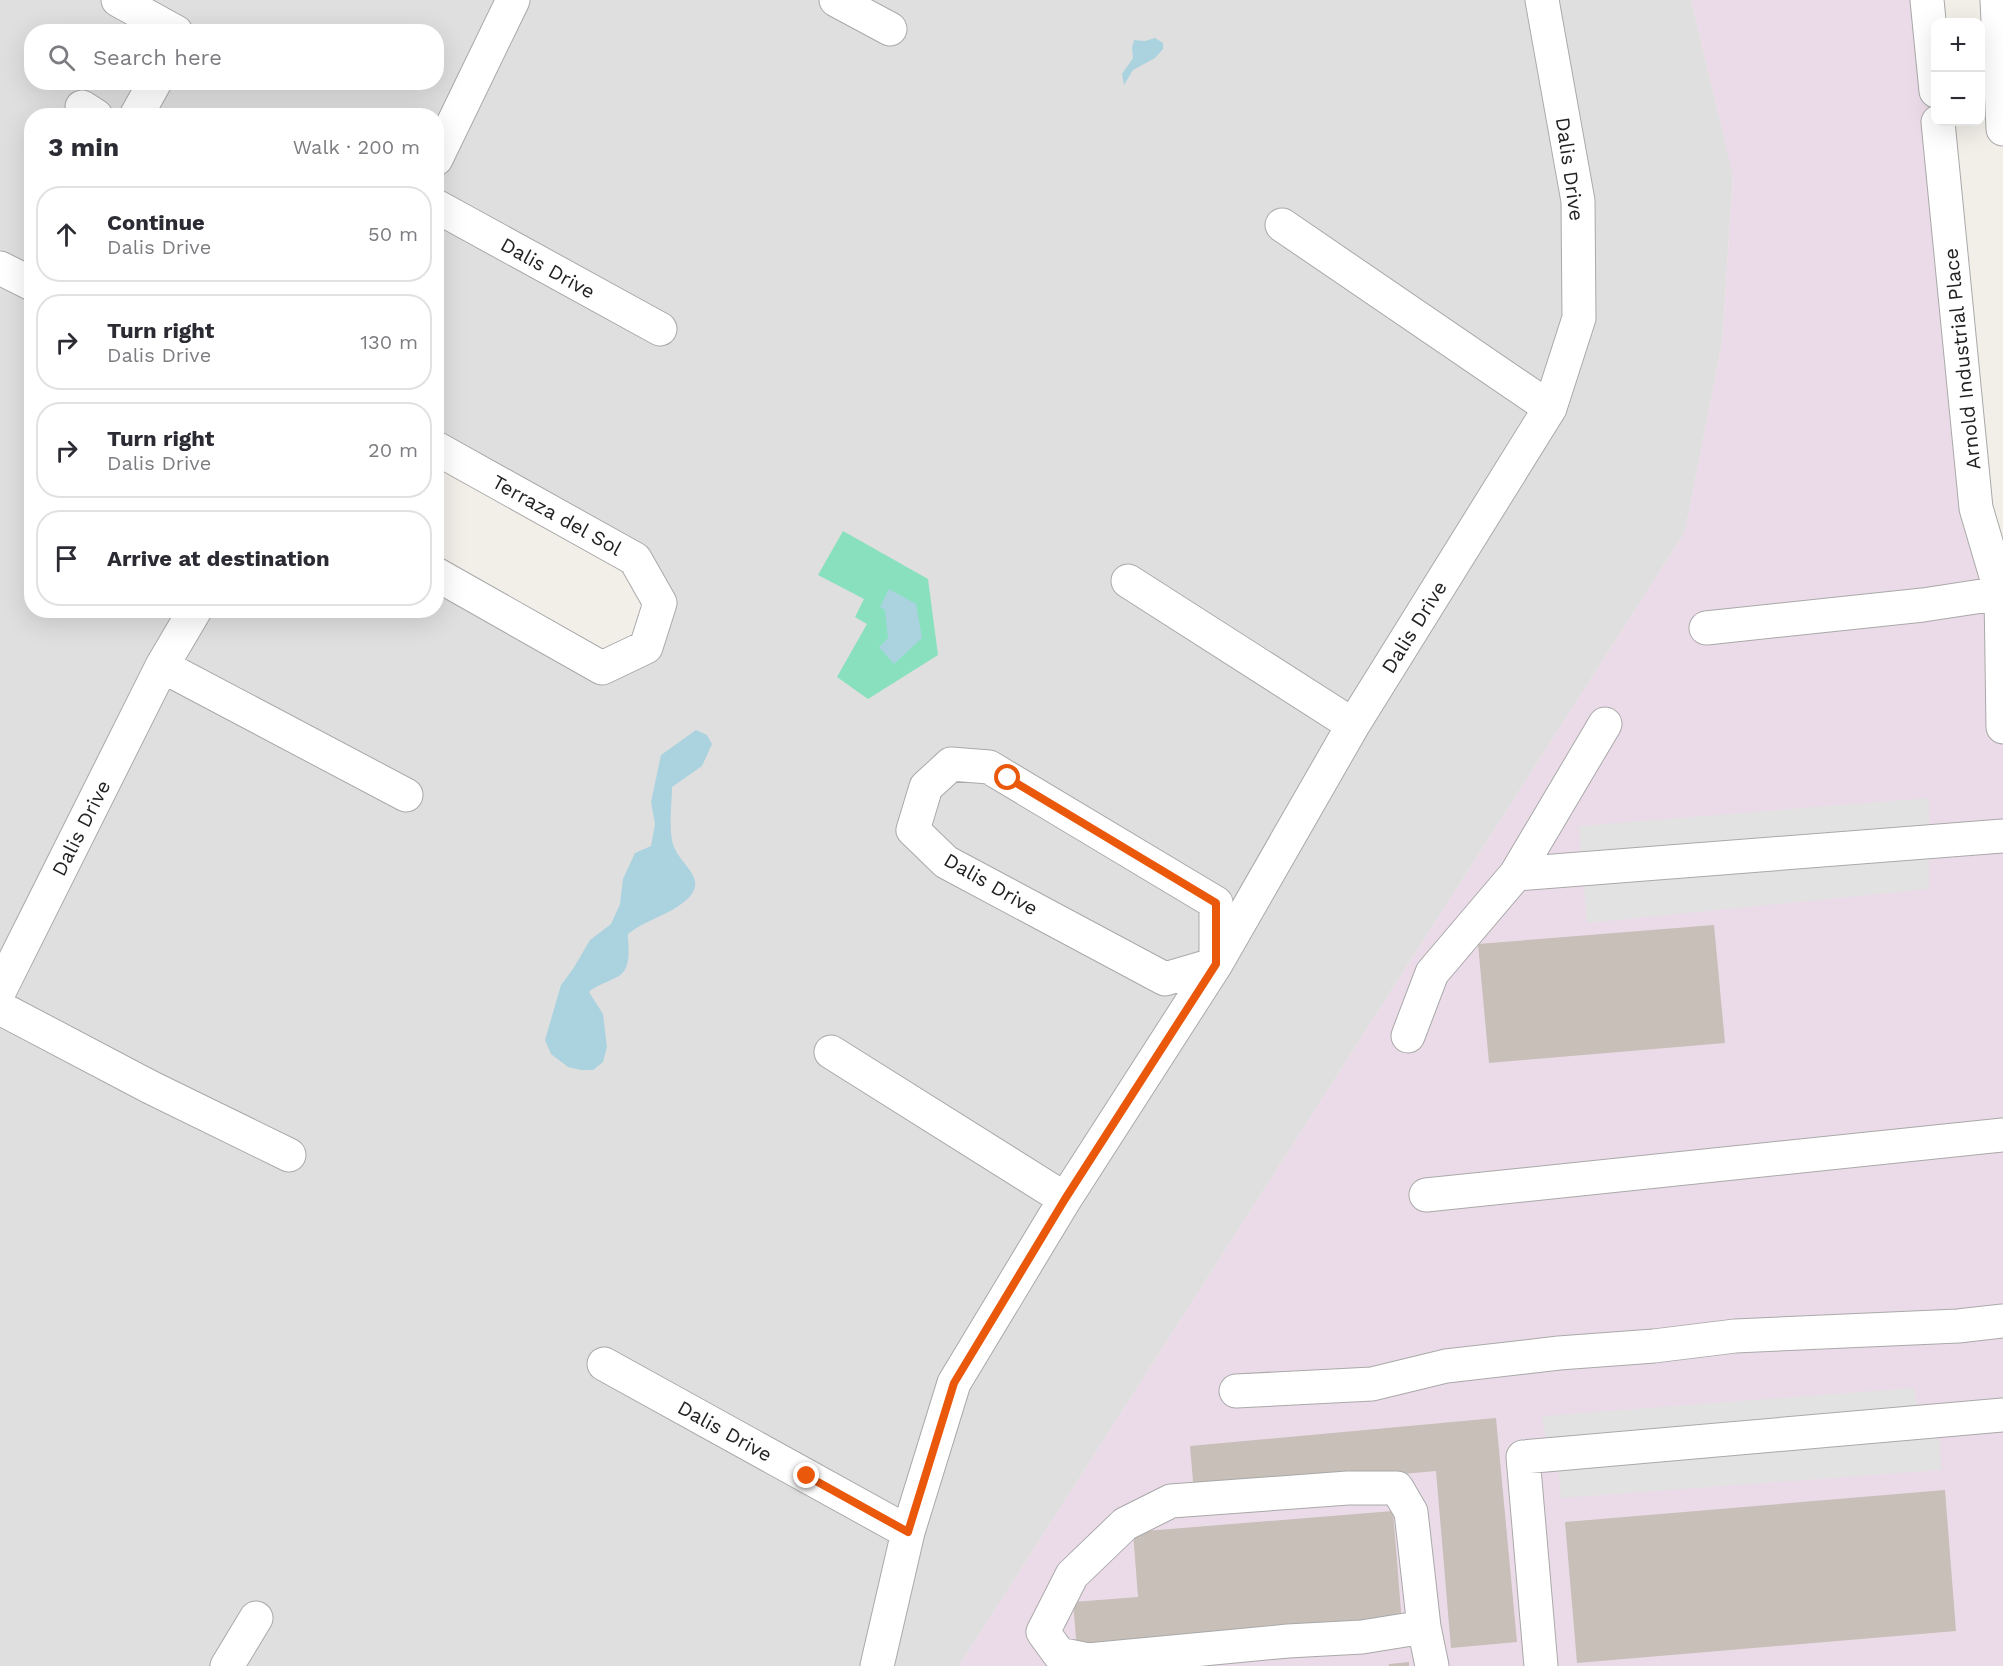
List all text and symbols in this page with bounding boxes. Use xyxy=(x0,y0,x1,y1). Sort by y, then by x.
map controls xyxy=(1931,18,1985,126)
button: + xyxy=(1931,18,1985,72)
search box xyxy=(24,24,444,90)
icon: search xyxy=(45,41,78,74)
text: Search here xyxy=(93,45,222,70)
button: − xyxy=(1931,72,1985,126)
street label: Dalis Drive xyxy=(1551,116,1589,222)
text: 3 min xyxy=(48,132,119,162)
text: Walk · 200 m xyxy=(293,135,420,159)
text: Continue xyxy=(107,210,205,235)
icon: ahead xyxy=(50,218,83,251)
text: 50 m xyxy=(368,222,418,246)
street label: Dalis Drive xyxy=(497,232,599,304)
text: Dalis Drive xyxy=(107,235,211,259)
street label: Arnold Industrial Place xyxy=(1938,247,1986,471)
text: Turn right xyxy=(107,318,214,343)
icon: right xyxy=(50,326,83,359)
text: 130 m xyxy=(360,330,418,354)
text: Dalis Drive xyxy=(107,343,211,367)
text: Turn right xyxy=(107,426,214,451)
icon: right xyxy=(50,434,83,467)
text: 20 m xyxy=(368,438,418,462)
text: Dalis Drive xyxy=(107,451,211,475)
street label: Terraza del Sol xyxy=(488,469,626,561)
icon: arrive xyxy=(50,542,83,575)
text: Arrive at destination xyxy=(107,546,330,571)
street label: Dalis Drive xyxy=(1376,576,1452,678)
route start xyxy=(994,764,1020,790)
street label: Dalis Drive xyxy=(47,776,115,880)
street label: Dalis Drive xyxy=(940,848,1042,920)
street label: Dalis Drive xyxy=(674,1395,776,1467)
route end xyxy=(793,1462,819,1488)

